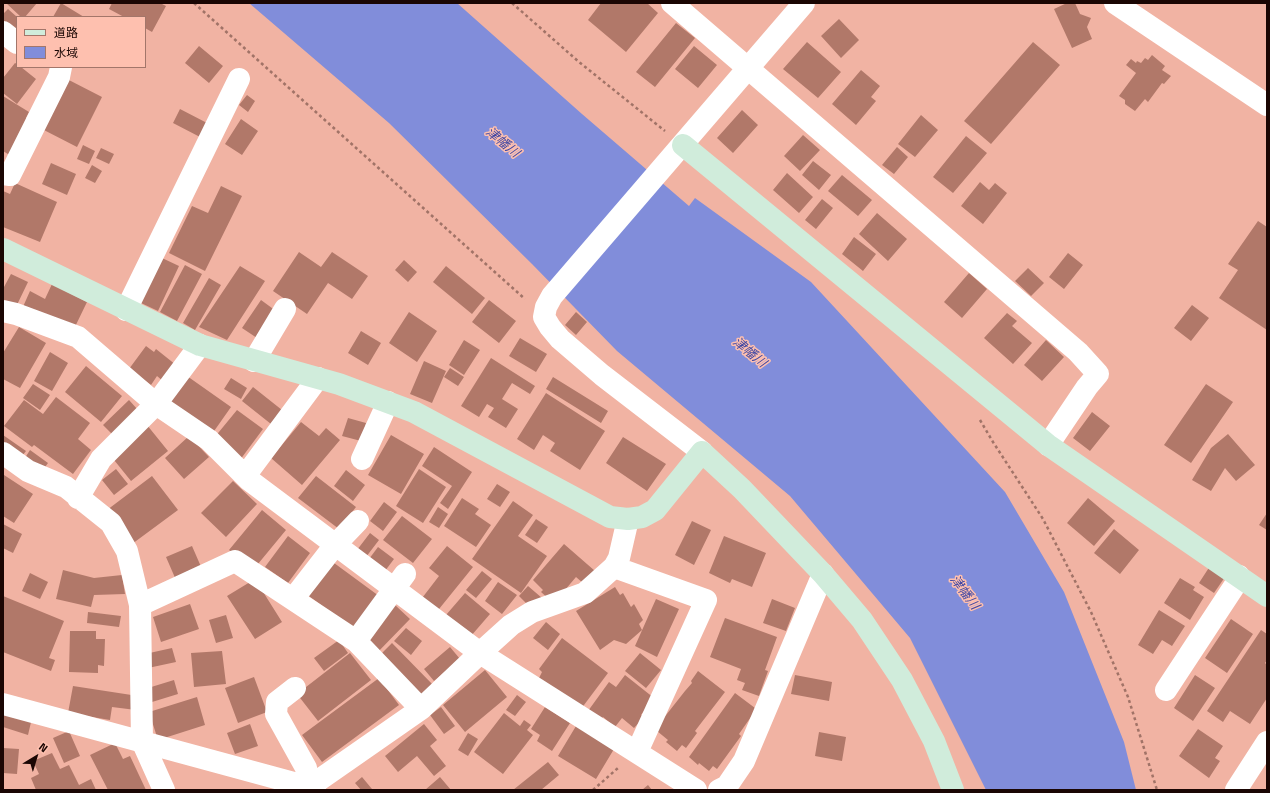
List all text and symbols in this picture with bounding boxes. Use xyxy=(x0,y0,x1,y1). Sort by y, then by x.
legend xyxy=(16,16,146,68)
text: 道路 xyxy=(54,23,78,42)
text: 水域 xyxy=(54,43,78,62)
water label: 津幡川 xyxy=(482,124,522,162)
water label: 津幡川 xyxy=(729,334,769,372)
water label: 津幡川 xyxy=(946,573,982,613)
north arrow xyxy=(16,737,56,777)
text: N xyxy=(35,739,51,756)

